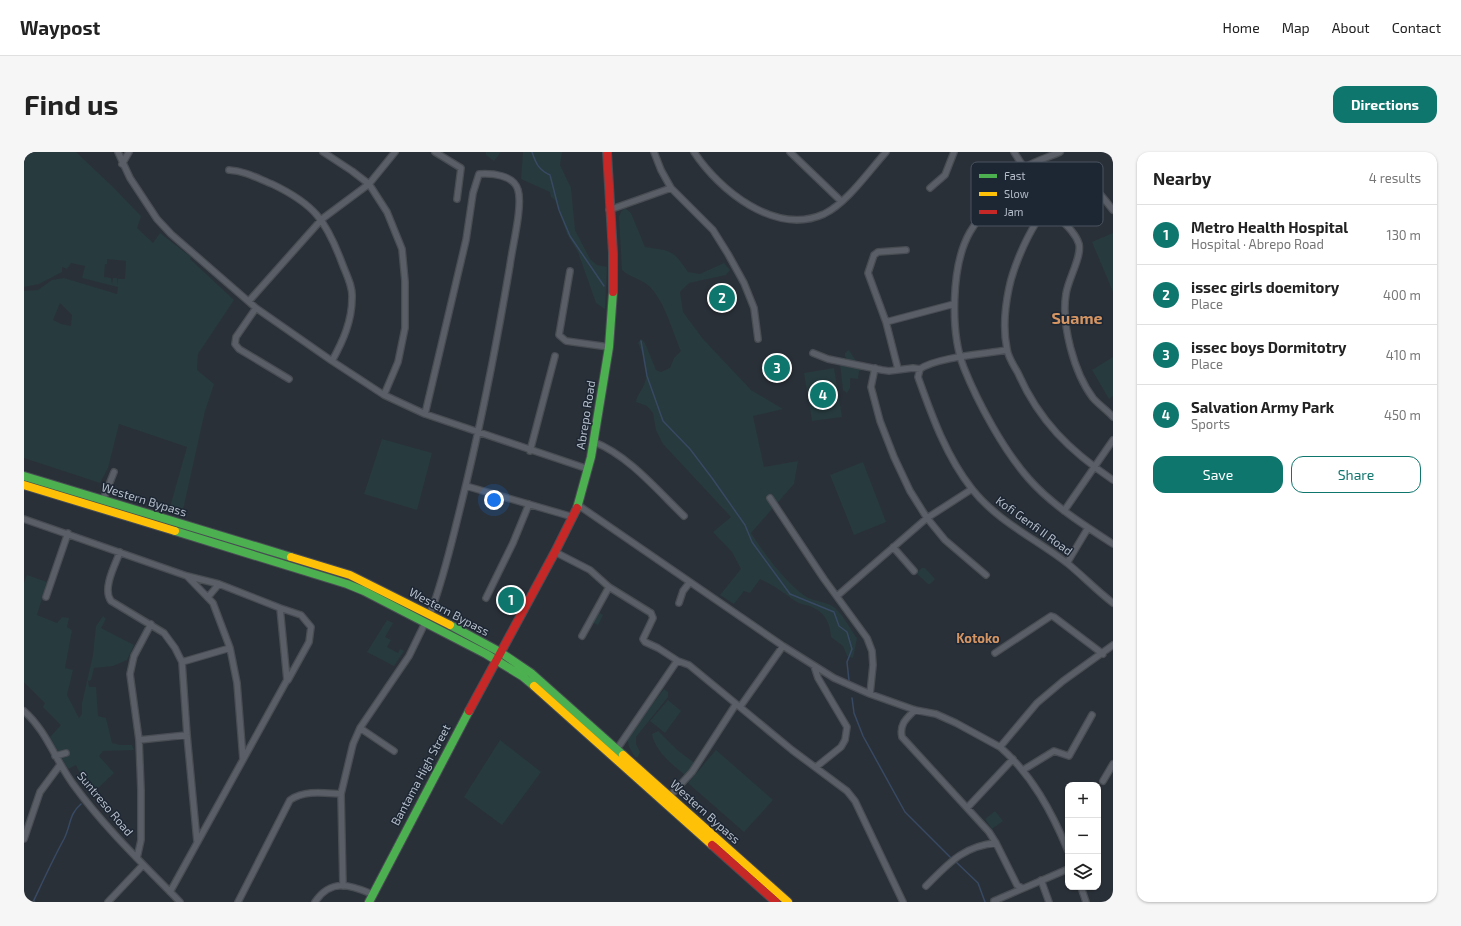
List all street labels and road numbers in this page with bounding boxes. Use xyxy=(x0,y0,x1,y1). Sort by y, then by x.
street label: Abrepo Road xyxy=(573,379,597,450)
street label: Western Bypass xyxy=(100,479,189,519)
street label: Kofi Genfi II Road xyxy=(994,493,1076,558)
street label: Western Bypass xyxy=(407,584,492,638)
street label: Bantama High Street xyxy=(387,721,453,828)
street label: Suntreso Road xyxy=(75,768,137,838)
street label: Western Bypass xyxy=(668,776,743,846)

